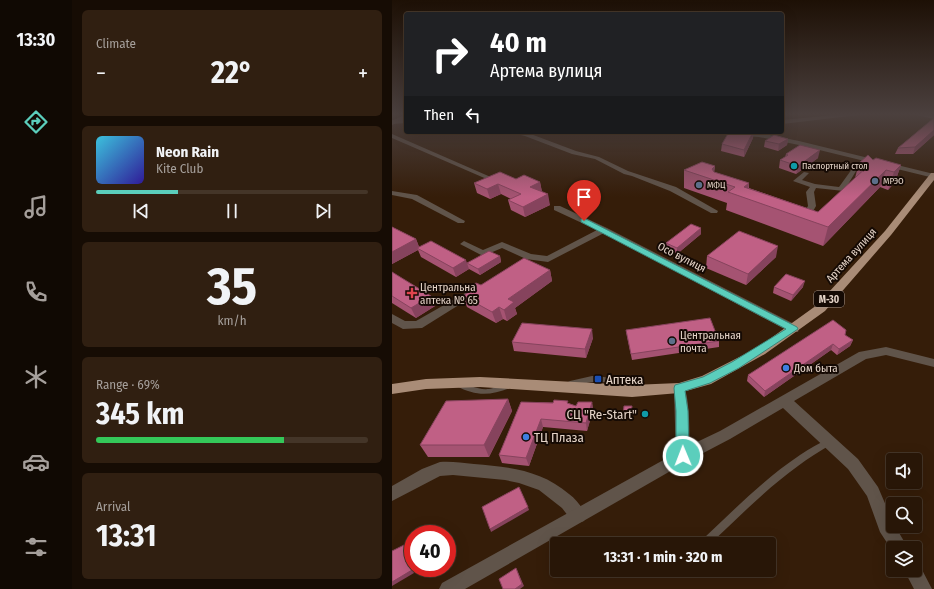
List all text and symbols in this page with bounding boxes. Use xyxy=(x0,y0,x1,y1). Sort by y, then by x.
text: 40 m xyxy=(490,26,547,59)
icon: right xyxy=(424,28,476,80)
text: 13:30 xyxy=(17,29,55,51)
text: Climate xyxy=(96,36,136,51)
text: 22° xyxy=(211,55,253,91)
text: − xyxy=(96,60,106,87)
text: + xyxy=(358,60,368,87)
text: Артема вулиця xyxy=(490,60,602,82)
icon: left xyxy=(462,104,484,126)
text: Then xyxy=(424,106,454,124)
icon: directions xyxy=(22,108,50,136)
text: Neon Rain xyxy=(156,143,219,161)
text: Kite Club xyxy=(156,161,203,176)
marker: Паспортный стол xyxy=(789,161,799,171)
place label: Паспортный стол xyxy=(802,161,868,171)
marker: МРЭО xyxy=(870,176,880,186)
place label: МРЭО xyxy=(883,176,904,186)
pin xyxy=(567,180,601,221)
marker: МФЦ xyxy=(694,180,704,190)
place label: МФЦ xyxy=(707,180,726,190)
icon: arrive xyxy=(573,186,595,208)
icon: music xyxy=(22,193,50,221)
icon: previous xyxy=(130,200,152,222)
icon: pause xyxy=(221,200,243,222)
icon: next xyxy=(312,200,334,222)
street label: Артема вулиця xyxy=(824,225,879,285)
street label: Осо вулиця xyxy=(655,240,708,275)
text: 35 xyxy=(207,255,257,318)
icon: phone xyxy=(22,278,50,306)
place label: Центральна аптека № 65 xyxy=(420,281,478,307)
marker: Центральна аптека № 65 xyxy=(407,288,417,298)
road number: М-30 xyxy=(814,291,844,307)
text: km/h xyxy=(218,313,247,328)
place label: Центральная почта xyxy=(680,329,741,355)
marker: Центральная почта xyxy=(667,336,677,346)
place label: Дом быта xyxy=(793,362,838,375)
icon: climate xyxy=(22,363,50,391)
marker: Дом быта xyxy=(781,363,791,373)
place label: Аптека xyxy=(606,372,643,387)
marker: Аптека xyxy=(593,374,603,384)
text: Range · 69% xyxy=(96,377,160,392)
text: 345 km xyxy=(96,396,184,432)
place label: СЦ "Re-Start" xyxy=(567,407,637,422)
marker: СЦ "Re-Start" xyxy=(640,409,650,419)
place label: ТЦ Плаза xyxy=(534,430,584,445)
marker: ТЦ Плаза xyxy=(521,432,531,442)
position arrow xyxy=(662,435,704,477)
icon: car xyxy=(22,448,50,476)
map controls xyxy=(886,453,922,577)
button: sound xyxy=(886,453,922,489)
button: search xyxy=(886,497,922,533)
text: Arrival xyxy=(96,499,130,514)
text: 13:31 xyxy=(96,518,157,554)
speed limit sign: 40 xyxy=(404,525,456,577)
icon: filters xyxy=(22,533,50,561)
button: layers xyxy=(886,541,922,577)
text: 13:31 · 1 min · 320 m xyxy=(604,548,722,566)

